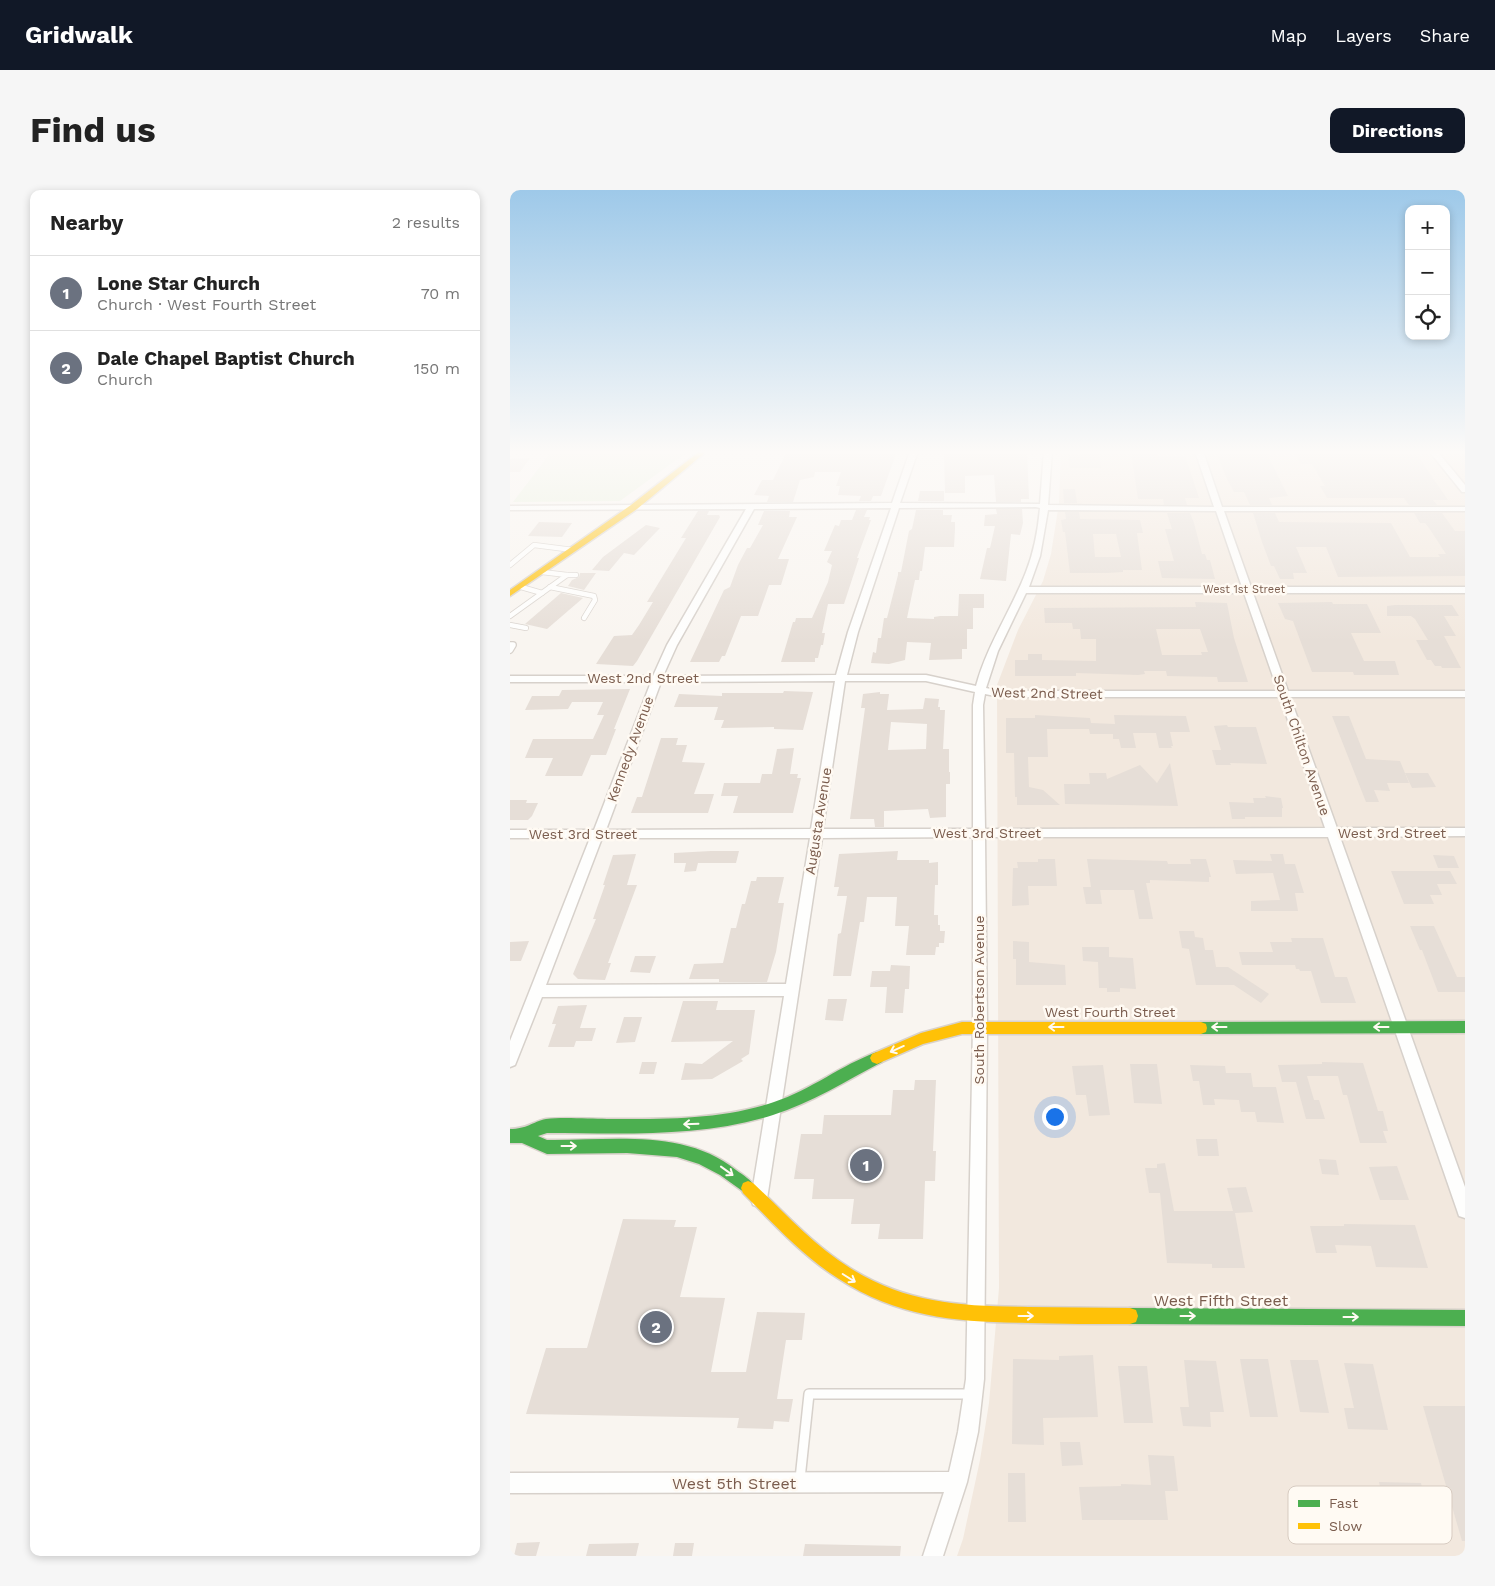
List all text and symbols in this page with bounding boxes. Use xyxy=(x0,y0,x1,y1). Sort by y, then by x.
text: Gridwalk xyxy=(25,21,133,49)
text: Map xyxy=(1270,25,1307,46)
text: Layers xyxy=(1335,25,1392,46)
text: Share xyxy=(1420,25,1470,46)
button: Directions xyxy=(1330,108,1465,153)
text: Find us xyxy=(30,109,156,151)
map controls xyxy=(1405,205,1450,340)
button: + xyxy=(1405,205,1450,250)
text: Nearby xyxy=(50,210,123,235)
text: 2 results xyxy=(392,213,460,232)
button: − xyxy=(1405,250,1450,295)
text: Lone Star Church xyxy=(97,272,260,295)
text: 1 xyxy=(63,284,69,303)
text: 70 m xyxy=(421,284,460,303)
text: Church · West Fourth Street xyxy=(97,295,316,314)
button: locate xyxy=(1405,295,1450,340)
text: Dale Chapel Baptist Church xyxy=(97,347,355,370)
text: 2 xyxy=(61,359,71,378)
text: 150 m xyxy=(414,359,460,378)
text: Church xyxy=(97,370,153,389)
street label: West 1st Street xyxy=(1203,583,1285,596)
street label: West 2nd Street xyxy=(587,670,699,686)
street label: South Chilton Avenue xyxy=(1270,672,1334,818)
street label: West 2nd Street xyxy=(991,684,1103,702)
street label: Kennedy Avenue xyxy=(603,694,657,804)
street label: Augusta Avenue xyxy=(802,766,834,876)
street label: West 3rd Street xyxy=(933,825,1041,841)
street label: West 3rd Street xyxy=(1338,825,1446,841)
street label: West 3rd Street xyxy=(529,826,637,842)
street label: South Robertson Avenue xyxy=(971,916,987,1084)
street label: West Fourth Street xyxy=(1045,1004,1175,1020)
one-way arrow xyxy=(1049,1022,1065,1032)
one-way arrow xyxy=(1211,1022,1228,1032)
one-way arrow xyxy=(1373,1022,1390,1032)
one-way arrow xyxy=(890,1044,905,1054)
your location xyxy=(1042,1104,1068,1130)
one-way arrow xyxy=(683,1119,699,1128)
one-way arrow xyxy=(561,1141,577,1151)
pin: 1 xyxy=(850,1146,882,1184)
one-way arrow xyxy=(719,1166,733,1176)
one-way arrow xyxy=(841,1273,855,1283)
street label: West Fifth Street xyxy=(1154,1291,1288,1310)
pin: 2 xyxy=(640,1308,672,1346)
one-way arrow xyxy=(1017,1311,1033,1321)
one-way arrow xyxy=(1180,1311,1196,1321)
one-way arrow xyxy=(1342,1312,1358,1322)
street label: West 5th Street xyxy=(672,1474,796,1493)
legend xyxy=(1288,1486,1452,1544)
text: Fast xyxy=(1329,1495,1358,1511)
text: Slow xyxy=(1329,1518,1362,1534)

